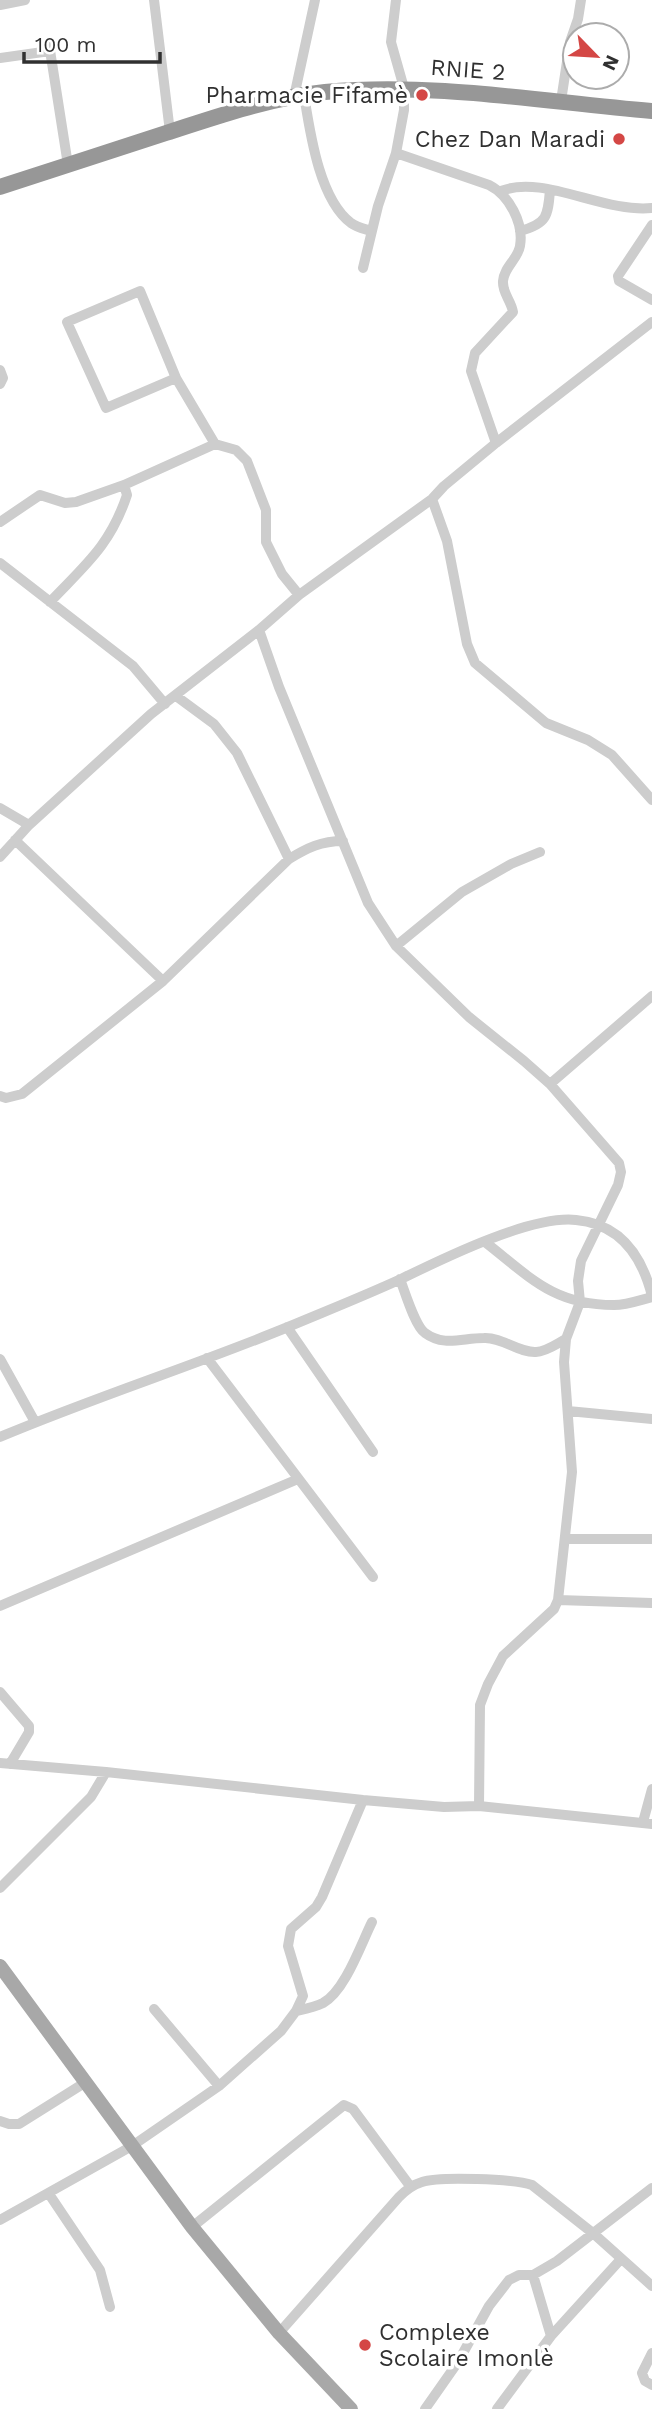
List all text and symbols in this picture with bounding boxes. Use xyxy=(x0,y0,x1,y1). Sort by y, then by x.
scale bar xyxy=(24,21,161,65)
north arrow xyxy=(561,21,631,91)
text: 100 m xyxy=(35,32,97,57)
text: N xyxy=(598,52,624,74)
street label: RNIE 2 xyxy=(430,54,506,86)
place label: Pharmacie Fifamè xyxy=(206,82,408,109)
marker: Pharmacie Fifamè xyxy=(414,87,430,103)
place label: Chez Dan Maradi xyxy=(415,126,605,153)
marker: Chez Dan Maradi xyxy=(611,131,627,147)
place label: Complexe Scolaire Imonlè xyxy=(379,2319,554,2372)
marker: Complexe Scolaire Imonlè xyxy=(357,2337,373,2353)

